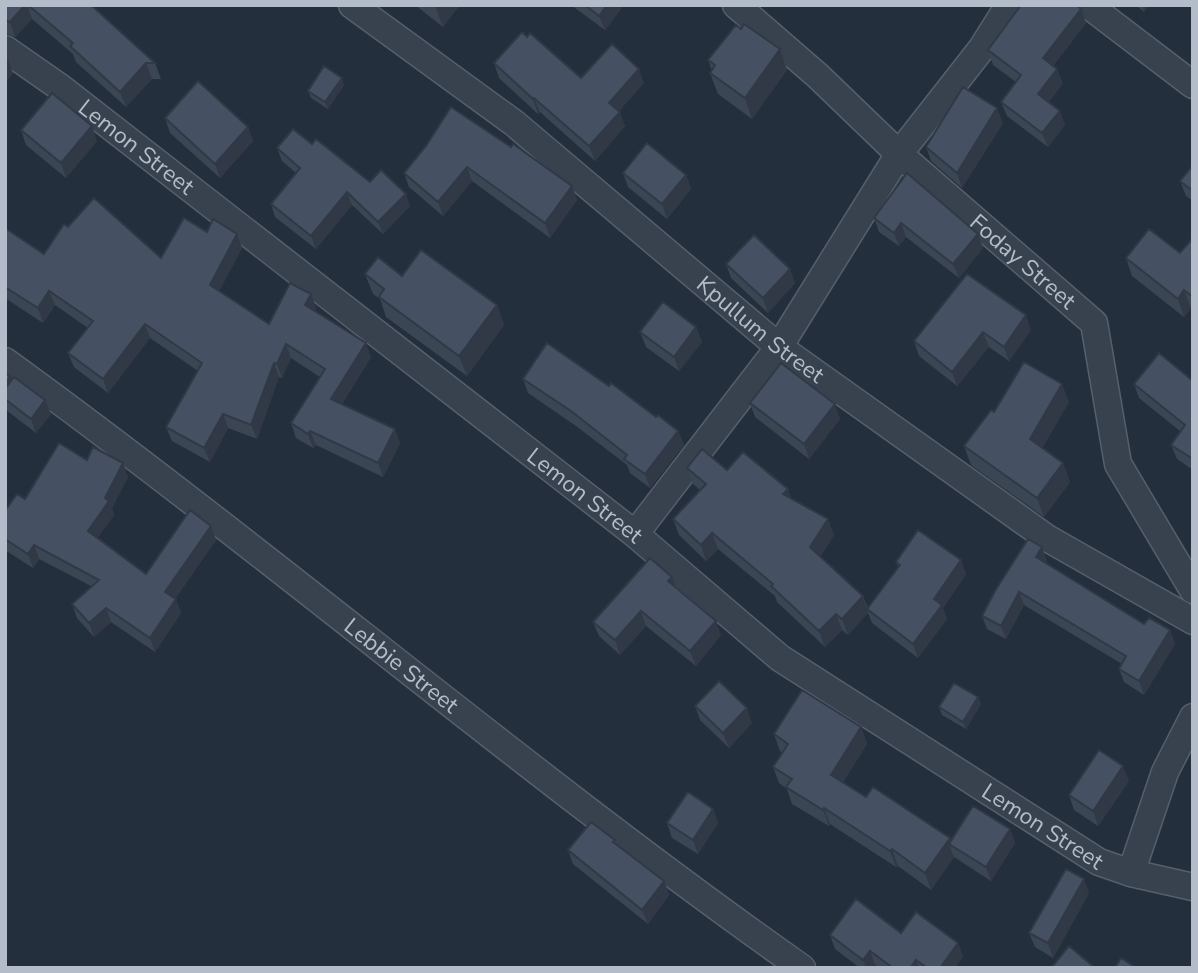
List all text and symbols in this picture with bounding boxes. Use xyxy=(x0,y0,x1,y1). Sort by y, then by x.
street label: Lemon Street xyxy=(72,92,201,203)
street label: Foday Street xyxy=(963,207,1083,317)
street label: Kpullum Street xyxy=(690,269,831,391)
street label: Lemon Street xyxy=(520,441,650,551)
street label: Lebbie Street xyxy=(338,611,466,721)
street label: Lemon Street xyxy=(976,776,1110,878)

